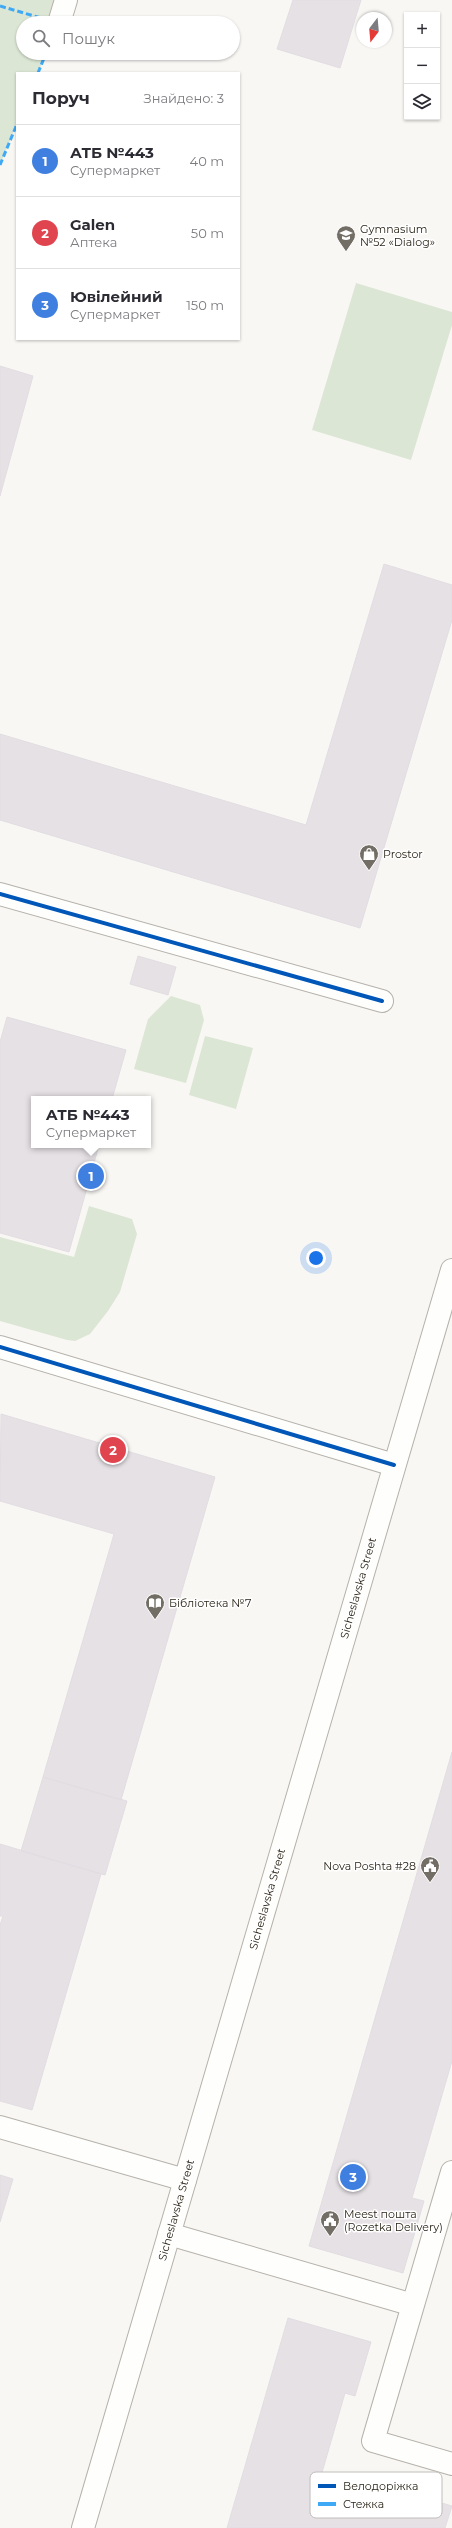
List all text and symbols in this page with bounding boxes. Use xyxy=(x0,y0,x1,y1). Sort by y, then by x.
north arrow xyxy=(356,12,392,48)
map controls xyxy=(404,12,440,120)
button: + xyxy=(404,12,440,48)
search box xyxy=(16,16,240,60)
icon: search xyxy=(30,27,52,49)
text: Пошук xyxy=(62,29,115,48)
button: − xyxy=(404,48,440,84)
button: layers xyxy=(404,84,440,120)
text: Поруч xyxy=(32,88,90,108)
text: Знайдено: 3 xyxy=(144,90,224,106)
text: АТБ №443 xyxy=(70,143,154,162)
text: 1 xyxy=(42,153,48,169)
text: 40 m xyxy=(190,153,224,169)
text: Супермаркет xyxy=(70,162,160,178)
text: Galen xyxy=(70,215,115,234)
place label: Gymnasium №52 «Dialog» xyxy=(360,222,435,249)
school or university icon: Gymnasium №52 «Dialog» xyxy=(335,224,357,252)
text: 2 xyxy=(41,225,49,241)
text: 50 m xyxy=(191,225,224,241)
text: Аптека xyxy=(70,234,117,250)
text: Ювілейний xyxy=(70,287,163,306)
text: 3 xyxy=(41,297,49,313)
text: 150 m xyxy=(186,297,224,313)
text: Супермаркет xyxy=(70,306,160,322)
shop icon: Prostor xyxy=(358,843,380,871)
place label: Prostor xyxy=(383,847,423,861)
popup xyxy=(31,1096,151,1148)
text: АТБ №443 xyxy=(46,1105,130,1124)
text: Супермаркет xyxy=(46,1124,136,1140)
pin: 1 xyxy=(78,1161,104,1191)
your location xyxy=(306,1248,326,1268)
pin: 2 xyxy=(100,1435,126,1465)
street label: Sicheslavska Street xyxy=(337,1535,379,1640)
library icon: Бібліотека №7 xyxy=(144,1592,166,1620)
place label: Бібліотека №7 xyxy=(169,1596,251,1610)
street label: Sicheslavska Street xyxy=(246,1846,288,1951)
public building icon: Nova Poshta #28 xyxy=(419,1855,441,1883)
place label: Nova Poshta #28 xyxy=(323,1859,416,1873)
street label: Sicheslavska Street xyxy=(155,2157,197,2262)
pin: 3 xyxy=(340,2162,366,2192)
place label: Meest пошта (Rozetka Delivery) xyxy=(344,2207,443,2234)
public building icon: Meest пошта (Rozetka Delivery) xyxy=(319,2209,341,2237)
legend xyxy=(310,2472,442,2518)
text: Велодоріжка xyxy=(343,2479,418,2493)
text: Стежка xyxy=(343,2497,384,2511)

